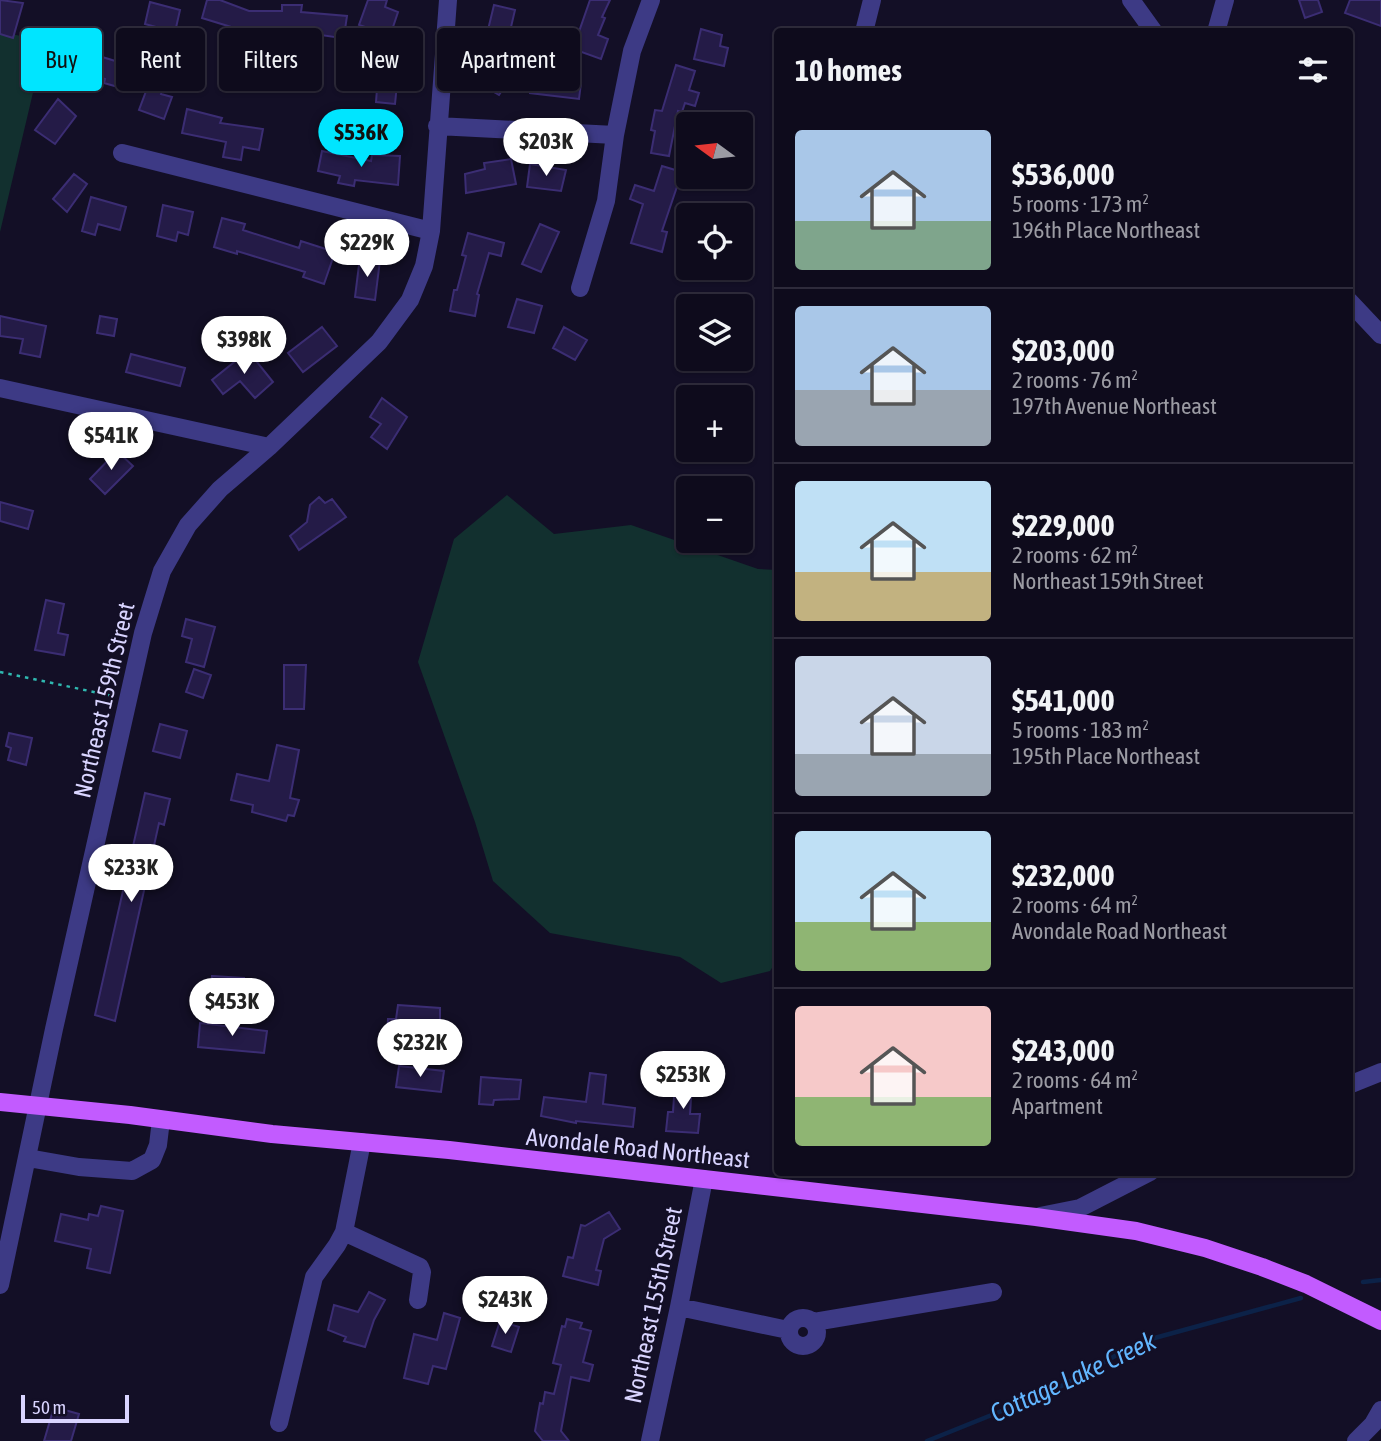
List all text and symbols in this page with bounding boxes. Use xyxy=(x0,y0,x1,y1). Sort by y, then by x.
chip: Buy xyxy=(21,28,102,91)
chip: Rent xyxy=(116,28,205,91)
chip: Filters xyxy=(219,28,322,91)
chip: New xyxy=(336,28,423,91)
chip: Apartment xyxy=(437,28,580,91)
icon: filters xyxy=(1294,51,1332,89)
text: 10 homes xyxy=(795,53,902,87)
pin: $536K xyxy=(312,110,410,169)
north arrow xyxy=(676,112,752,189)
map controls xyxy=(676,112,753,553)
pin: $203K xyxy=(497,118,595,178)
text: $536K xyxy=(334,119,388,145)
text: $203K xyxy=(519,128,573,154)
text: $536,000 xyxy=(1012,157,1115,191)
icon: home xyxy=(851,158,935,242)
text: 5 rooms · 173 m² xyxy=(1012,191,1149,217)
button: locate xyxy=(676,203,753,280)
text: 196th Place Northeast xyxy=(1012,217,1200,243)
pin: $229K xyxy=(318,219,416,279)
text: $229K xyxy=(340,229,394,255)
button: layers xyxy=(676,294,753,371)
pin: $398K xyxy=(195,316,293,376)
text: $398K xyxy=(217,326,271,352)
text: $203,000 xyxy=(1012,333,1115,367)
icon: home xyxy=(851,334,935,418)
text: 2 rooms · 76 m² xyxy=(1012,367,1138,393)
button: + xyxy=(676,385,753,462)
text: 197th Avenue Northeast xyxy=(1012,393,1217,419)
pin: $541K xyxy=(62,412,160,472)
text: $541K xyxy=(84,422,138,448)
button: − xyxy=(676,476,753,553)
text: $229,000 xyxy=(1012,508,1115,542)
icon: home xyxy=(851,509,935,593)
text: 2 rooms · 62 m² xyxy=(1012,542,1138,568)
text: Northeast 159th Street xyxy=(1012,568,1204,594)
street label: Northeast 159th Street xyxy=(68,599,140,800)
text: $541,000 xyxy=(1012,683,1115,717)
icon: home xyxy=(851,684,935,768)
text: 5 rooms · 183 m² xyxy=(1012,717,1149,743)
text: 195th Place Northeast xyxy=(1012,743,1200,769)
pin: $233K xyxy=(82,844,180,904)
text: $233K xyxy=(104,854,158,880)
text: $232,000 xyxy=(1012,858,1115,892)
icon: home xyxy=(851,859,935,943)
text: 2 rooms · 64 m² xyxy=(1012,892,1138,918)
text: Avondale Road Northeast xyxy=(1012,918,1227,944)
pin: $453K xyxy=(183,978,281,1038)
text: $453K xyxy=(205,988,259,1014)
pin: $232K xyxy=(371,1020,469,1079)
text: $232K xyxy=(393,1029,447,1055)
text: $243,000 xyxy=(1012,1033,1115,1067)
icon: home xyxy=(851,1034,935,1118)
pin: $253K xyxy=(634,1052,732,1111)
text: $253K xyxy=(656,1061,710,1087)
text: 2 rooms · 64 m² xyxy=(1012,1067,1138,1093)
text: Apartment xyxy=(1012,1093,1103,1119)
street label: Avondale Road Northeast xyxy=(525,1123,751,1173)
street label: Northeast 155th Street xyxy=(619,1204,687,1406)
pin: $243K xyxy=(456,1276,554,1336)
text: $243K xyxy=(478,1286,532,1312)
water label: Cottage Lake Creek xyxy=(985,1325,1161,1428)
scale bar xyxy=(21,1392,130,1424)
text: 50 m xyxy=(32,1396,66,1418)

